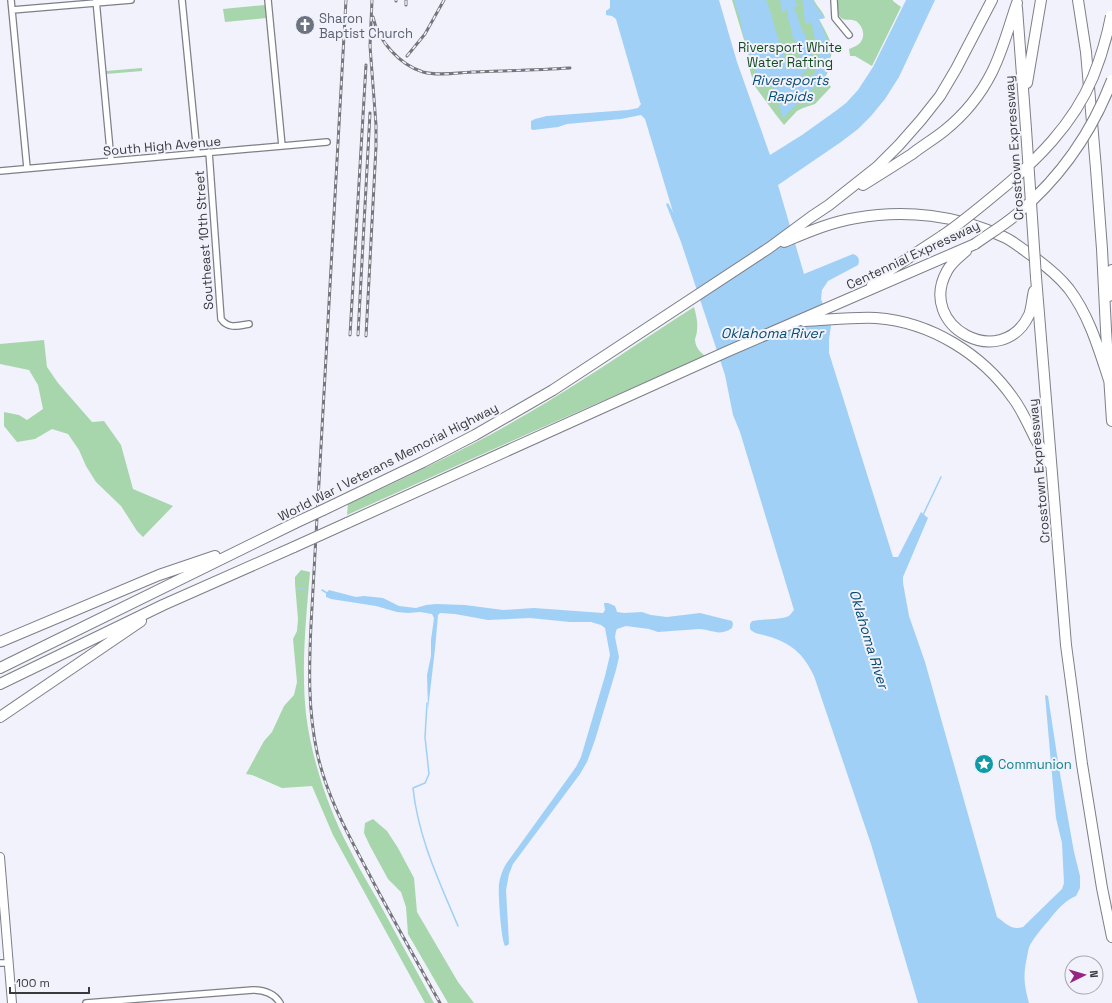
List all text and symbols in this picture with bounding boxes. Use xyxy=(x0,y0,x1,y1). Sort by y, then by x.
place label: Sharon Baptist Church xyxy=(319,10,413,42)
church icon: Sharon Baptist Church xyxy=(294,14,316,36)
park label: Riversport White Water Rafting xyxy=(738,39,842,71)
water label: Riversports Rapids xyxy=(751,71,829,105)
street label: Crosstown Expressway xyxy=(1000,75,1028,221)
street label: South High Avenue xyxy=(102,132,222,160)
street label: Southeast 10th Street xyxy=(191,170,217,310)
street label: Centennial Expressway xyxy=(844,217,982,293)
water label: Oklahoma River xyxy=(721,324,825,342)
street label: Crosstown Expressway xyxy=(1024,398,1054,544)
street label: World War I Veterans Memorial Highway xyxy=(275,399,501,525)
water label: Oklahoma River xyxy=(845,587,893,692)
place icon: Communion xyxy=(973,753,995,775)
place label: Communion xyxy=(998,756,1072,773)
north arrow xyxy=(1064,955,1104,995)
scale bar xyxy=(10,969,89,995)
text: N xyxy=(1087,970,1101,978)
text: 100 m xyxy=(16,975,50,991)

